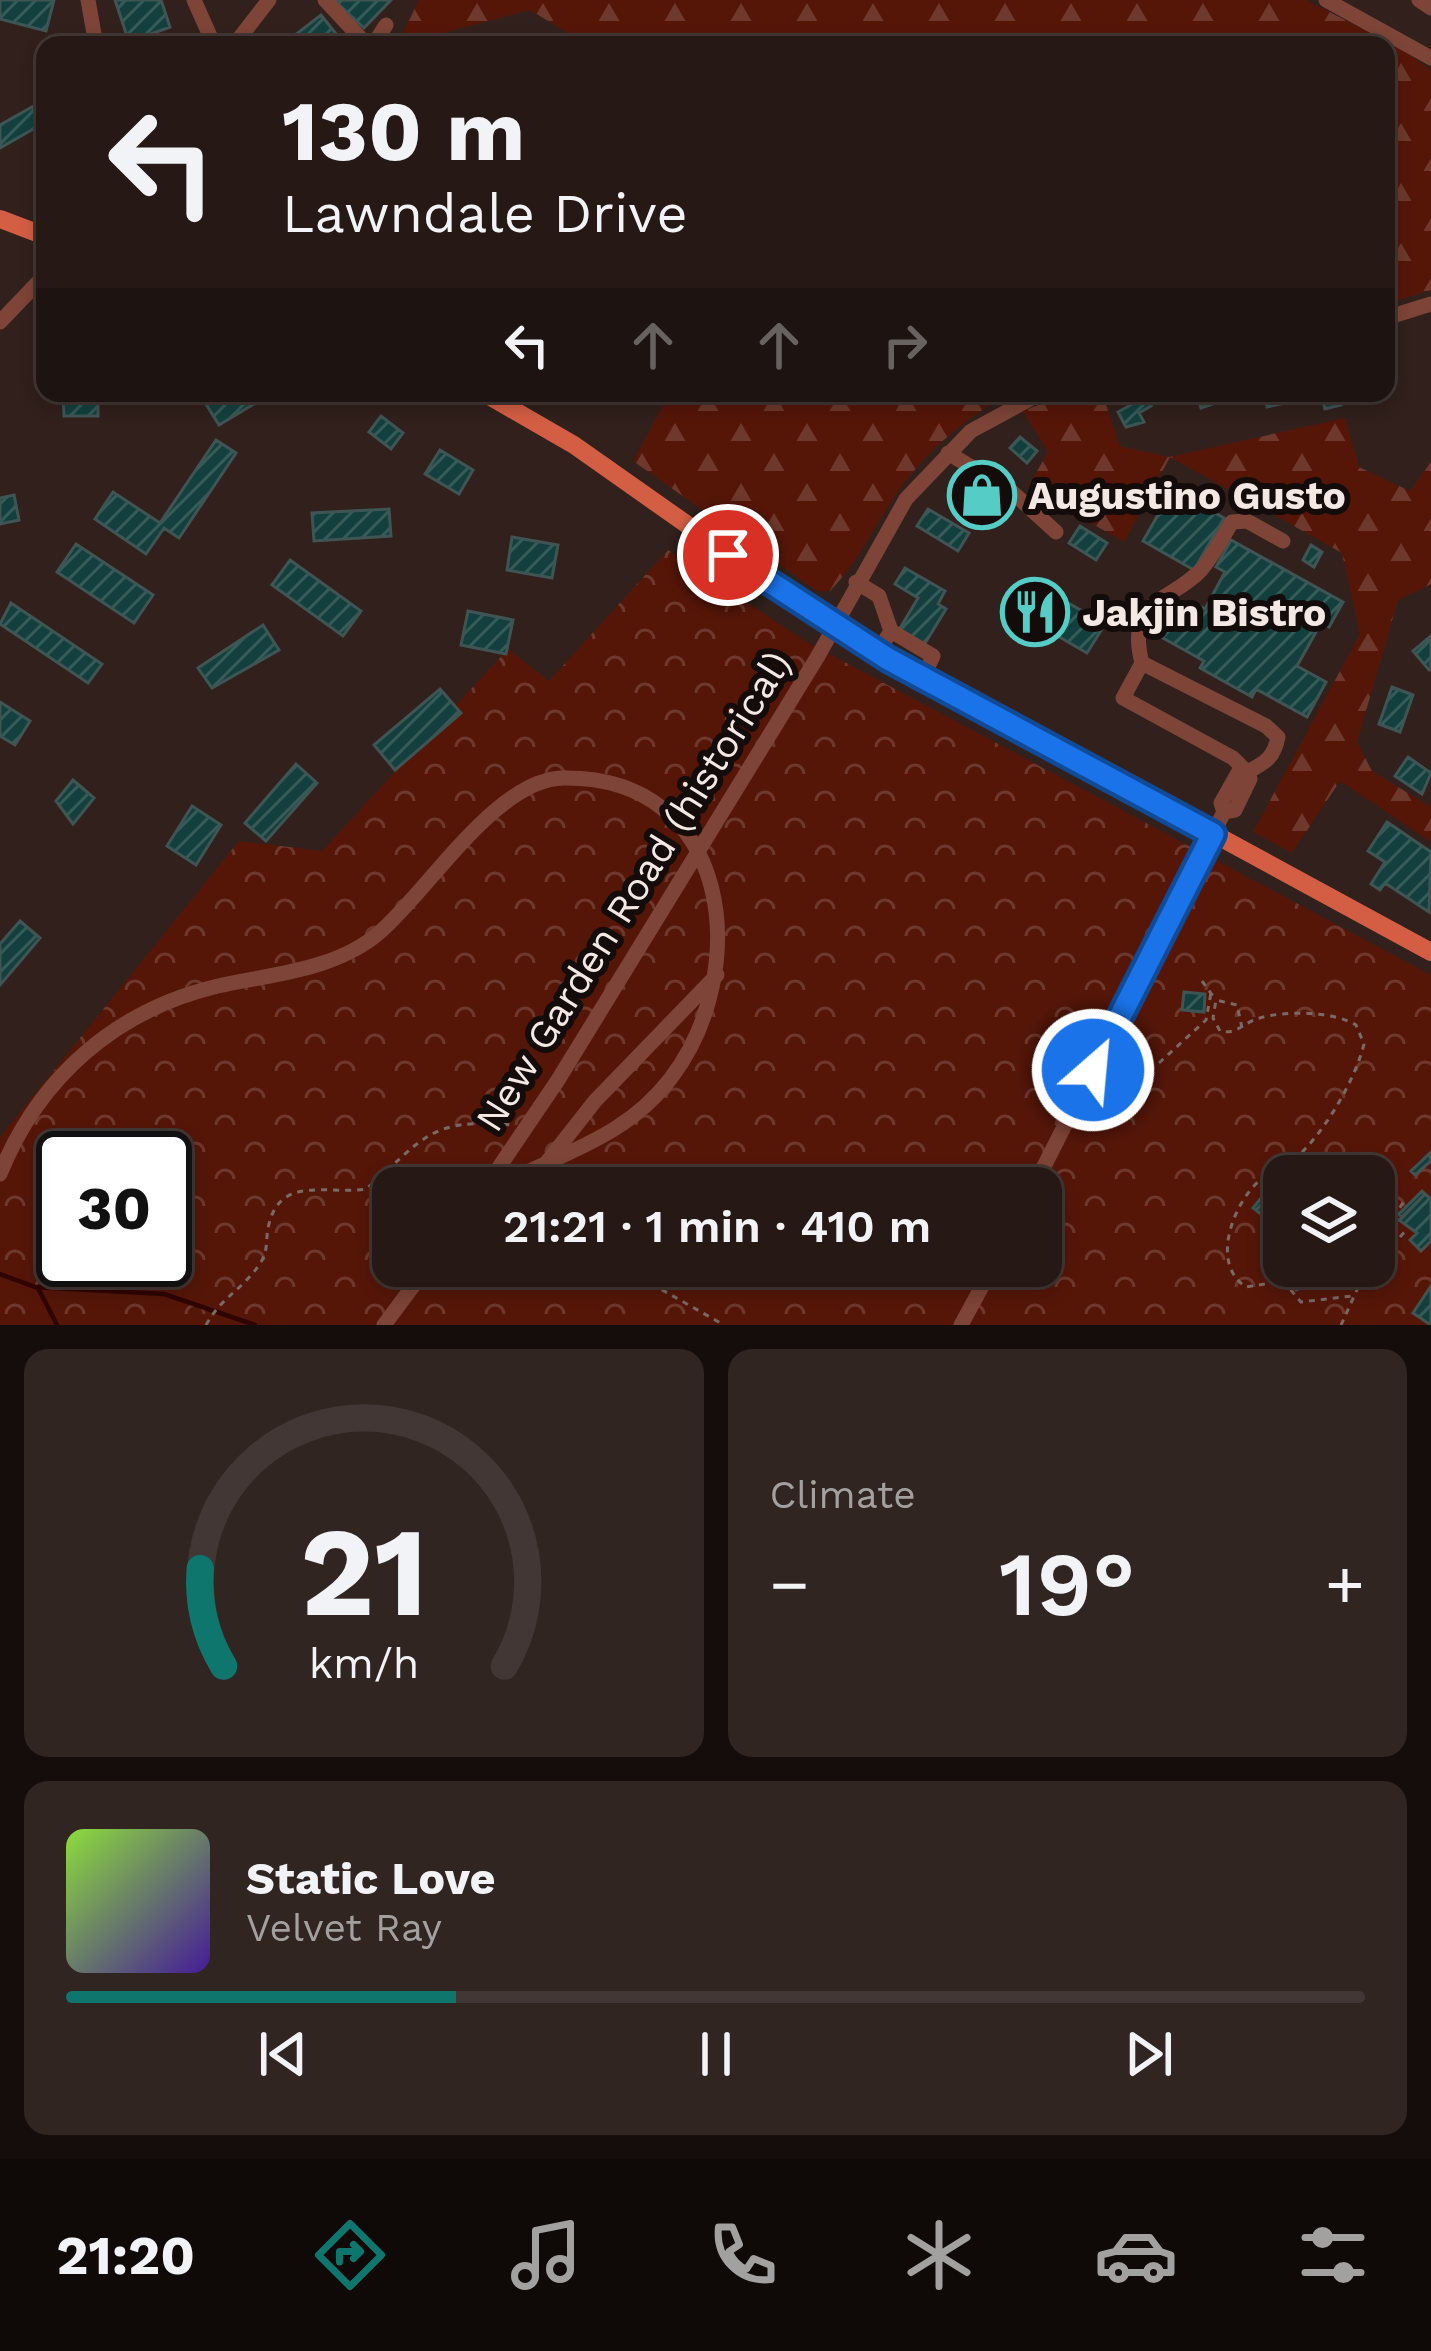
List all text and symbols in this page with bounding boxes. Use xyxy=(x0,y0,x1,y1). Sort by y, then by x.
text: 130 m xyxy=(282,82,525,180)
icon: left xyxy=(84,84,240,240)
text: Lawndale Drive xyxy=(282,182,688,245)
icon: left xyxy=(494,312,560,378)
icon: ahead xyxy=(620,312,686,378)
icon: ahead xyxy=(746,312,812,378)
icon: right xyxy=(872,312,938,378)
shop icon: Augustino Gusto xyxy=(947,460,1017,530)
place label: Augustino Gusto xyxy=(1028,473,1346,518)
pin xyxy=(677,504,779,606)
icon: arrive xyxy=(695,522,761,588)
restaurant icon: Jakjin Bistro xyxy=(1000,577,1070,647)
place label: Jakjin Bistro xyxy=(1082,590,1326,635)
street label: New Garden Road (historical) xyxy=(466,643,800,1139)
position arrow xyxy=(1030,1007,1156,1133)
speed limit sign: 30 xyxy=(36,1131,192,1287)
map controls xyxy=(1263,1155,1395,1287)
button: layers xyxy=(1263,1155,1395,1287)
text: 21:21 · 1 min · 410 m xyxy=(503,1200,931,1253)
text: Climate xyxy=(770,1472,916,1517)
text: 21 xyxy=(300,1499,428,1645)
text: 19° xyxy=(999,1531,1135,1637)
text: − xyxy=(770,1546,809,1623)
text: + xyxy=(1325,1546,1365,1623)
text: km/h xyxy=(308,1638,419,1688)
text: Static Love xyxy=(246,1852,496,1905)
text: Velvet Ray xyxy=(246,1905,442,1950)
icon: previous xyxy=(250,2021,316,2087)
icon: pause xyxy=(683,2021,749,2087)
icon: next xyxy=(1116,2021,1182,2087)
icon: directions xyxy=(308,2213,392,2297)
icon: music xyxy=(504,2213,588,2297)
icon: phone xyxy=(701,2213,785,2297)
icon: climate xyxy=(897,2213,981,2297)
icon: car xyxy=(1094,2213,1178,2297)
icon: filters xyxy=(1291,2213,1375,2297)
text: 21:20 xyxy=(56,2224,195,2287)

